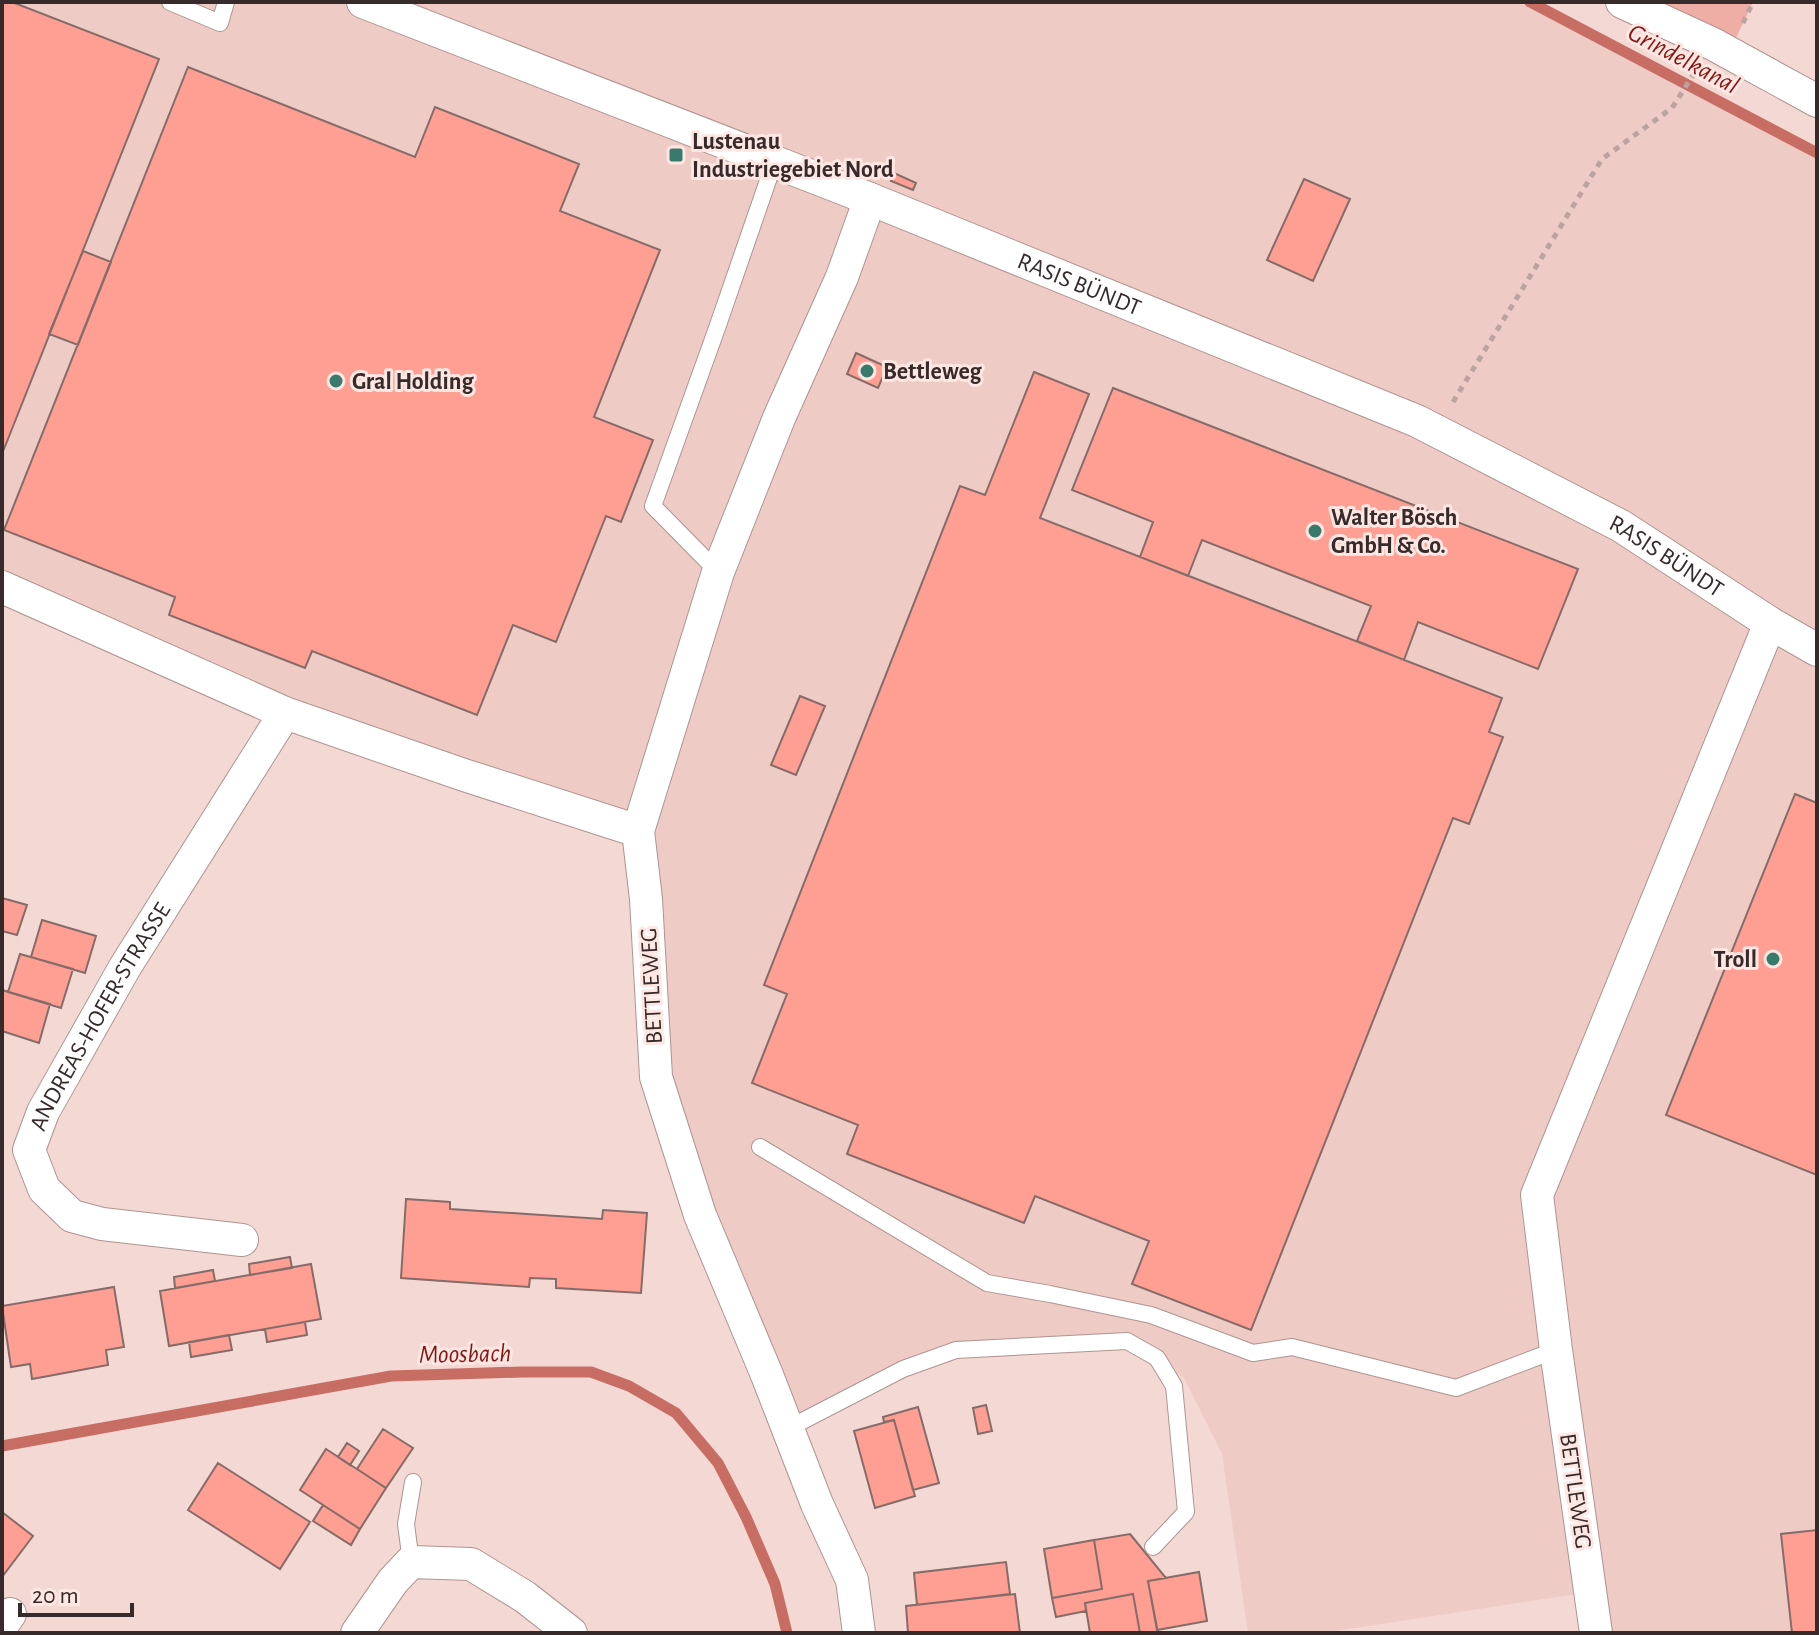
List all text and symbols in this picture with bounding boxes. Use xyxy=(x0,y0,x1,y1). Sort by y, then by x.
water label: Grindelkanal xyxy=(1624,19,1743,99)
place label: Lustenau Industriegebiet Nord xyxy=(692,130,894,182)
marker: Lustenau Industriegebiet Nord xyxy=(667,146,685,164)
street label: RASIS BÜNDT xyxy=(1014,249,1144,321)
place label: Bettleweg xyxy=(883,360,982,384)
marker: Bettleweg xyxy=(858,362,876,380)
place label: Gral Holding xyxy=(352,370,474,394)
marker: Gral Holding xyxy=(327,372,345,390)
place label: Walter Bösch GmbH & Co. xyxy=(1331,506,1457,558)
street label: RASIS BÜNDT xyxy=(1605,511,1728,602)
marker: Walter Bösch GmbH & Co. xyxy=(1306,522,1324,540)
street label: ANDREAS-HOFER-STRASSE xyxy=(26,898,176,1134)
street label: BETTLEWEG xyxy=(637,927,667,1045)
place label: Troll xyxy=(1713,948,1757,972)
marker: Troll xyxy=(1764,950,1782,968)
water label: Moosbach xyxy=(419,1340,511,1368)
street label: BETTLEWEG xyxy=(1555,1432,1595,1551)
scale bar xyxy=(20,1567,132,1617)
text: 20 m xyxy=(32,1584,79,1608)

